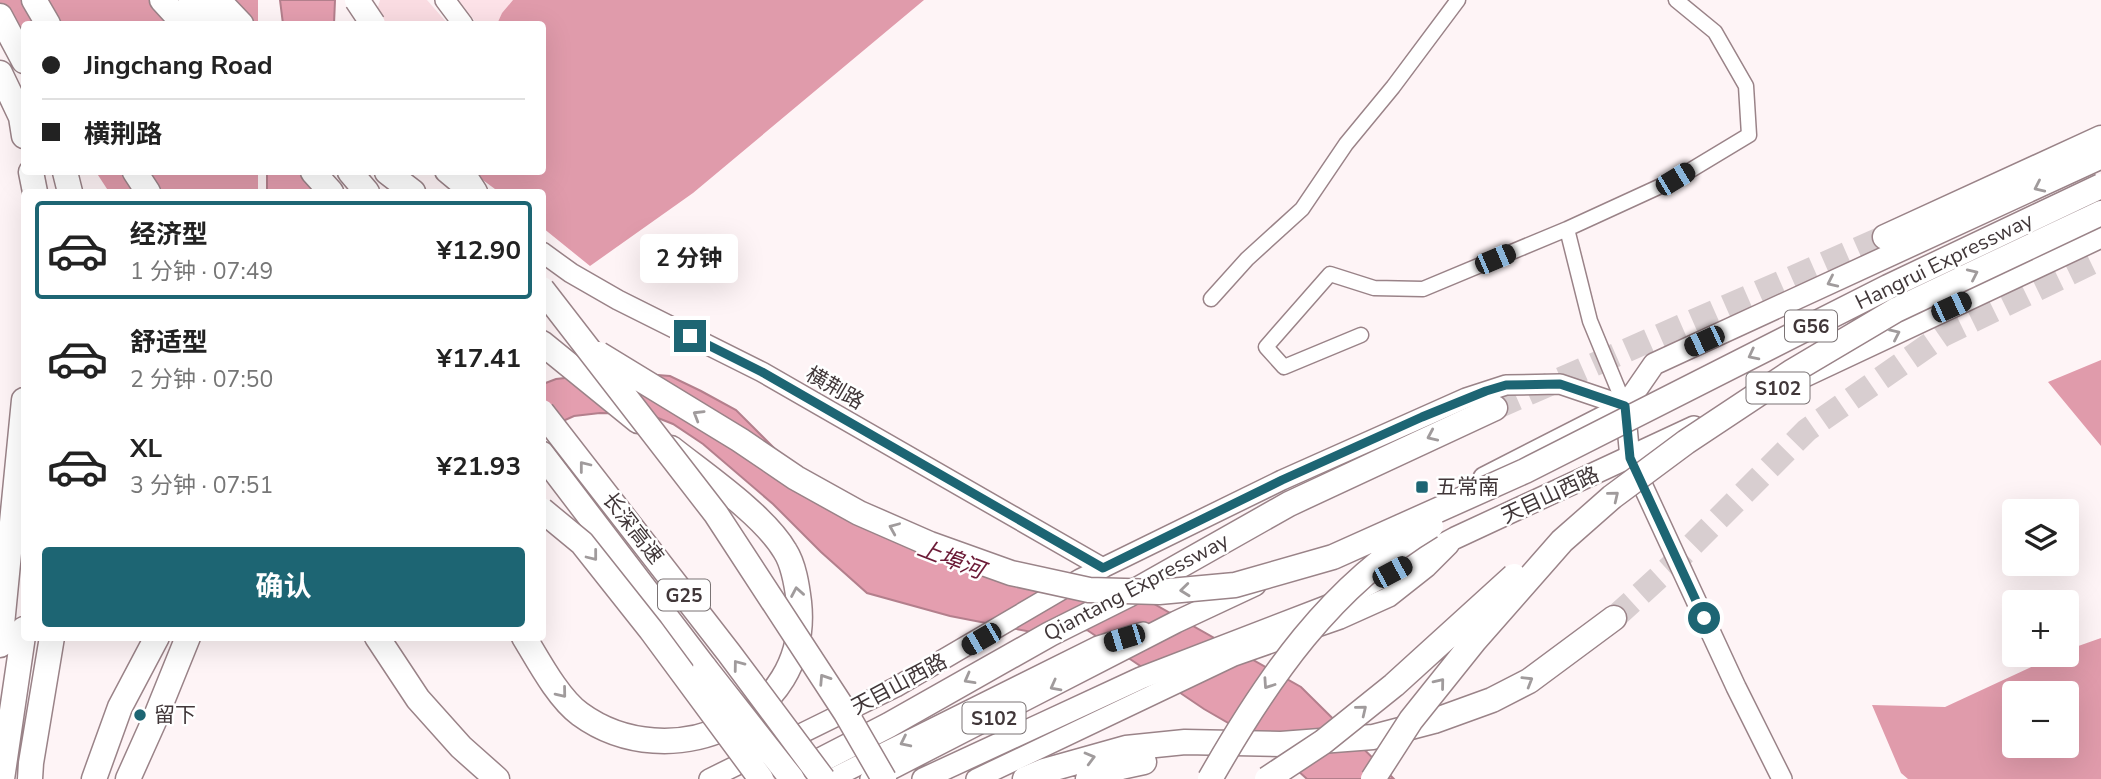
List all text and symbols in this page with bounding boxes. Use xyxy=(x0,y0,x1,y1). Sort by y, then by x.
text: Jingchang Road xyxy=(84,48,273,83)
text: 横荆路 xyxy=(84,117,162,152)
car xyxy=(1652,159,1699,199)
one-way arrow xyxy=(2034,179,2046,193)
street label: Hangrui Expressway xyxy=(1851,206,2038,316)
text: 经济型 xyxy=(130,217,208,252)
icon: car xyxy=(46,219,109,282)
text: ¥12.90 xyxy=(437,233,521,268)
callout: 2 分钟 xyxy=(641,234,739,284)
car xyxy=(1472,241,1519,277)
text: 2 分钟 xyxy=(656,243,722,274)
text: 1 分钟 · 07:49 xyxy=(130,256,273,287)
one-way arrow xyxy=(1966,268,1978,282)
one-way arrow xyxy=(1827,274,1839,288)
car xyxy=(1928,289,1975,325)
road number: G56 xyxy=(1785,310,1837,342)
route end xyxy=(674,320,706,352)
car xyxy=(1681,323,1728,359)
text: 舒适型 xyxy=(130,325,208,360)
icon: car xyxy=(46,327,109,390)
one-way arrow xyxy=(1888,328,1900,342)
text: ¥17.41 xyxy=(437,341,521,376)
one-way arrow xyxy=(1748,347,1760,361)
street label: 横荆路 xyxy=(801,360,869,416)
text: 2 分钟 · 07:50 xyxy=(130,364,273,395)
road number: S102 xyxy=(1746,372,1810,404)
one-way arrow xyxy=(692,410,705,423)
one-way arrow xyxy=(1427,428,1440,442)
text: XL xyxy=(130,431,162,466)
icon: car xyxy=(46,435,109,498)
text: ¥21.93 xyxy=(437,449,521,484)
street label: 天目山西路 xyxy=(1497,460,1603,530)
one-way arrow xyxy=(580,461,593,474)
text: 3 分钟 · 07:51 xyxy=(130,470,273,501)
place label: 五常南 xyxy=(1436,473,1499,501)
marker: 五常南 xyxy=(1414,479,1430,495)
street label: 长深高速 xyxy=(596,486,670,570)
one-way arrow xyxy=(1606,492,1618,505)
map controls xyxy=(2002,499,2079,758)
button: layers xyxy=(2002,499,2079,576)
one-way arrow xyxy=(889,523,901,537)
street label: Qiantang Expressway xyxy=(1039,526,1233,648)
water label: 上埠河 xyxy=(913,533,992,588)
button: 确认 xyxy=(42,547,525,627)
one-way arrow xyxy=(584,549,597,561)
car xyxy=(1369,553,1416,591)
road number: G25 xyxy=(658,580,710,610)
one-way arrow xyxy=(1179,582,1191,597)
one-way arrow xyxy=(790,586,805,598)
button: + xyxy=(2002,590,2079,667)
route start xyxy=(1688,602,1720,634)
car xyxy=(958,619,1005,659)
car xyxy=(1101,622,1148,654)
street label: 天目山西路 xyxy=(846,647,952,721)
one-way arrow xyxy=(734,661,747,673)
one-way arrow xyxy=(964,671,977,684)
one-way arrow xyxy=(819,674,832,687)
one-way arrow xyxy=(1264,676,1276,689)
one-way arrow xyxy=(1521,676,1534,689)
one-way arrow xyxy=(1050,678,1062,691)
one-way arrow xyxy=(1432,679,1445,691)
button: − xyxy=(2002,681,2079,758)
one-way arrow xyxy=(554,685,566,698)
place label: 留下 xyxy=(154,701,196,729)
road number: S102 xyxy=(962,702,1026,734)
one-way arrow xyxy=(1354,706,1367,718)
marker: 留下 xyxy=(132,707,148,723)
one-way arrow xyxy=(900,733,912,747)
one-way arrow xyxy=(1083,752,1095,767)

